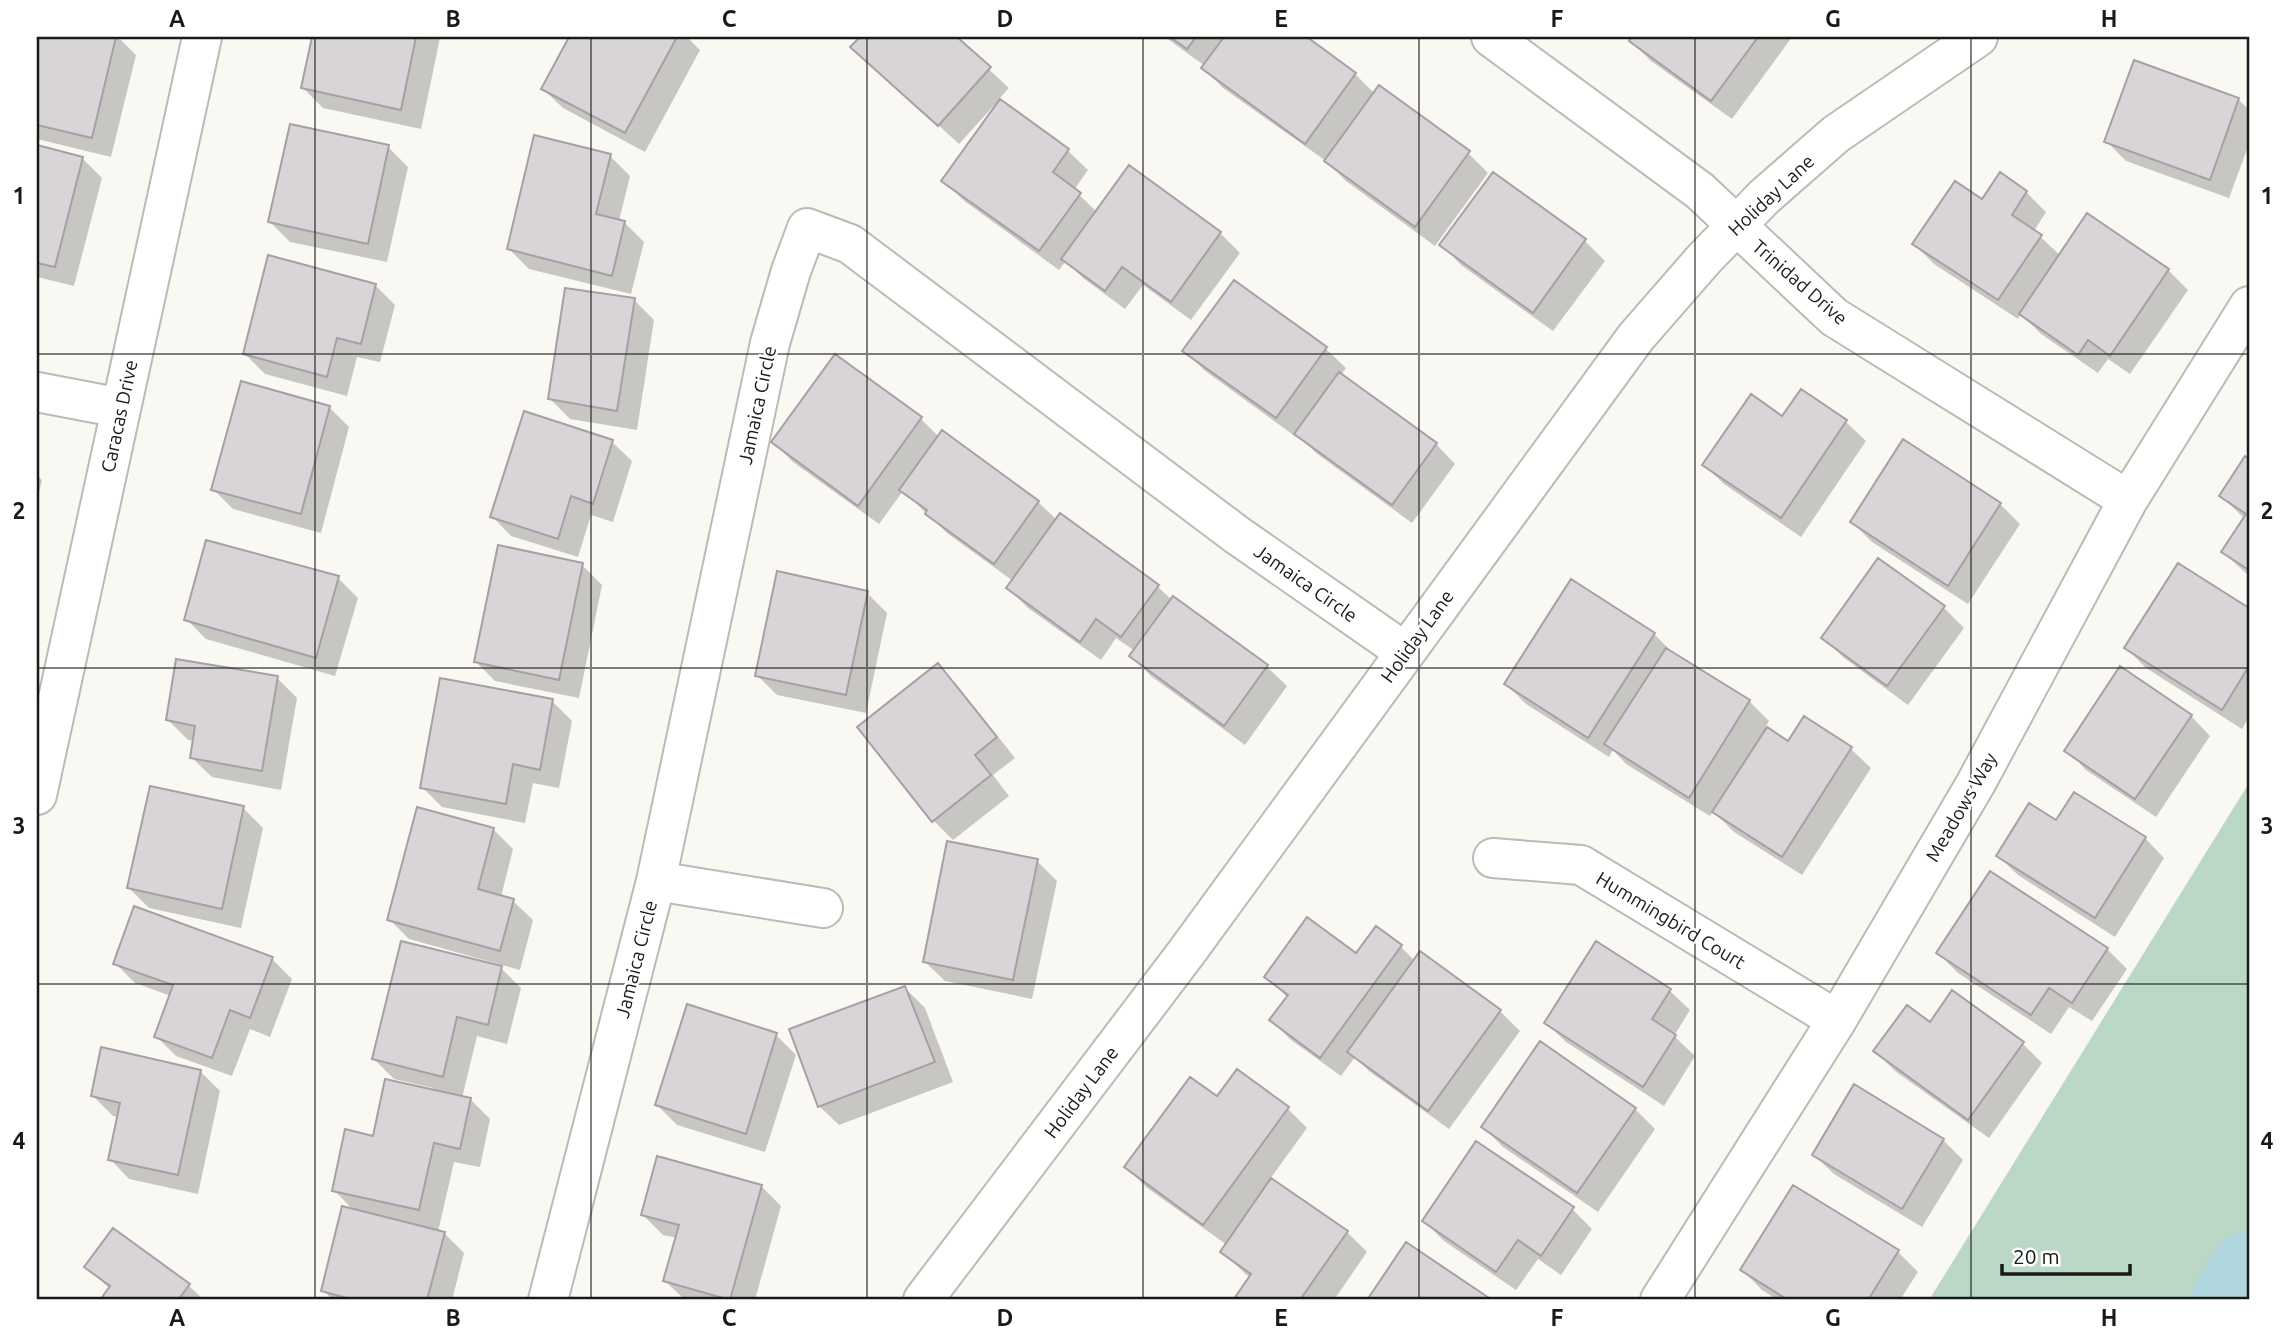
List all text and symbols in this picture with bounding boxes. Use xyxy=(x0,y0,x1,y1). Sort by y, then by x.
text: A xyxy=(169,6,185,31)
text: B xyxy=(445,6,461,31)
text: C xyxy=(722,6,737,31)
text: D xyxy=(997,6,1013,31)
text: E xyxy=(1274,6,1288,31)
text: F xyxy=(1551,6,1564,31)
text: G xyxy=(1825,6,1841,31)
text: H xyxy=(2101,6,2117,31)
street label: Holiday Lane xyxy=(1724,150,1818,240)
text: 1 xyxy=(13,183,25,208)
text: 1 xyxy=(2261,183,2273,208)
street label: Trinidad Drive xyxy=(1748,235,1852,329)
street label: Jamaica Circle xyxy=(734,344,780,466)
street label: Caracas Drive xyxy=(96,358,142,474)
text: 2 xyxy=(13,498,25,523)
text: 2 xyxy=(2261,498,2273,523)
street label: Jamaica Circle xyxy=(1250,539,1362,627)
street label: Holiday Lane xyxy=(1376,585,1458,687)
street label: Meadows Way xyxy=(1921,748,2001,866)
text: 3 xyxy=(13,813,25,838)
text: 3 xyxy=(2261,813,2273,838)
street label: Hummingbird Court xyxy=(1593,867,1750,973)
street label: Jamaica Circle xyxy=(611,898,661,1020)
street label: Holiday Lane xyxy=(1039,1042,1123,1142)
text: 4 xyxy=(13,1128,26,1153)
text: 4 xyxy=(2261,1128,2274,1153)
scale bar xyxy=(2002,1232,2130,1276)
text: 20 m xyxy=(2013,1244,2060,1268)
text: A xyxy=(169,1305,185,1330)
text: B xyxy=(445,1305,461,1330)
text: C xyxy=(722,1305,737,1330)
text: D xyxy=(997,1305,1013,1330)
text: E xyxy=(1274,1305,1288,1330)
text: F xyxy=(1551,1305,1564,1330)
text: G xyxy=(1825,1305,1841,1330)
text: H xyxy=(2101,1305,2117,1330)

